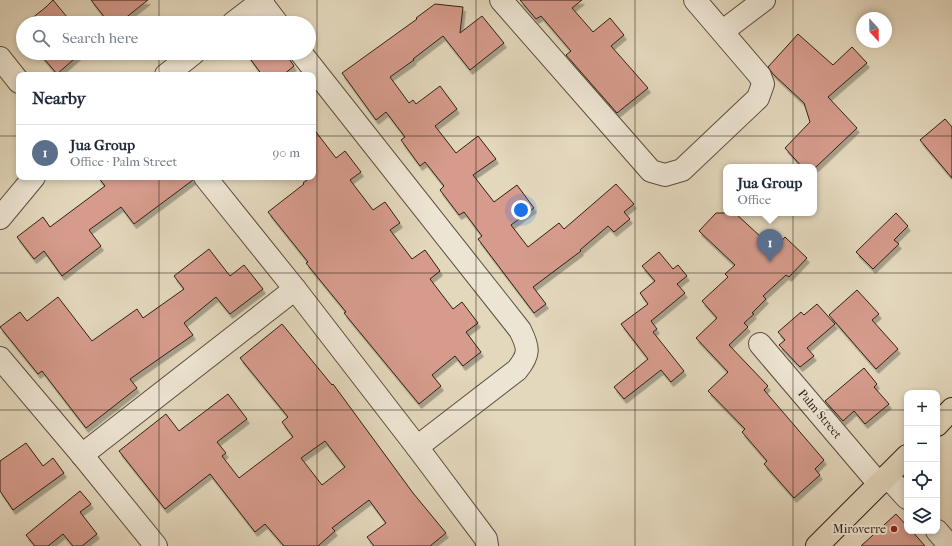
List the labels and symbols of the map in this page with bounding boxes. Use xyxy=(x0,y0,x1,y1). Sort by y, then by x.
north arrow xyxy=(856,12,892,48)
your location xyxy=(511,200,531,220)
pin: 1 xyxy=(757,229,783,262)
street label: Palm Street xyxy=(795,386,845,442)
place label: Miroverre xyxy=(833,522,886,536)
marker: Miroverre xyxy=(889,524,899,534)

